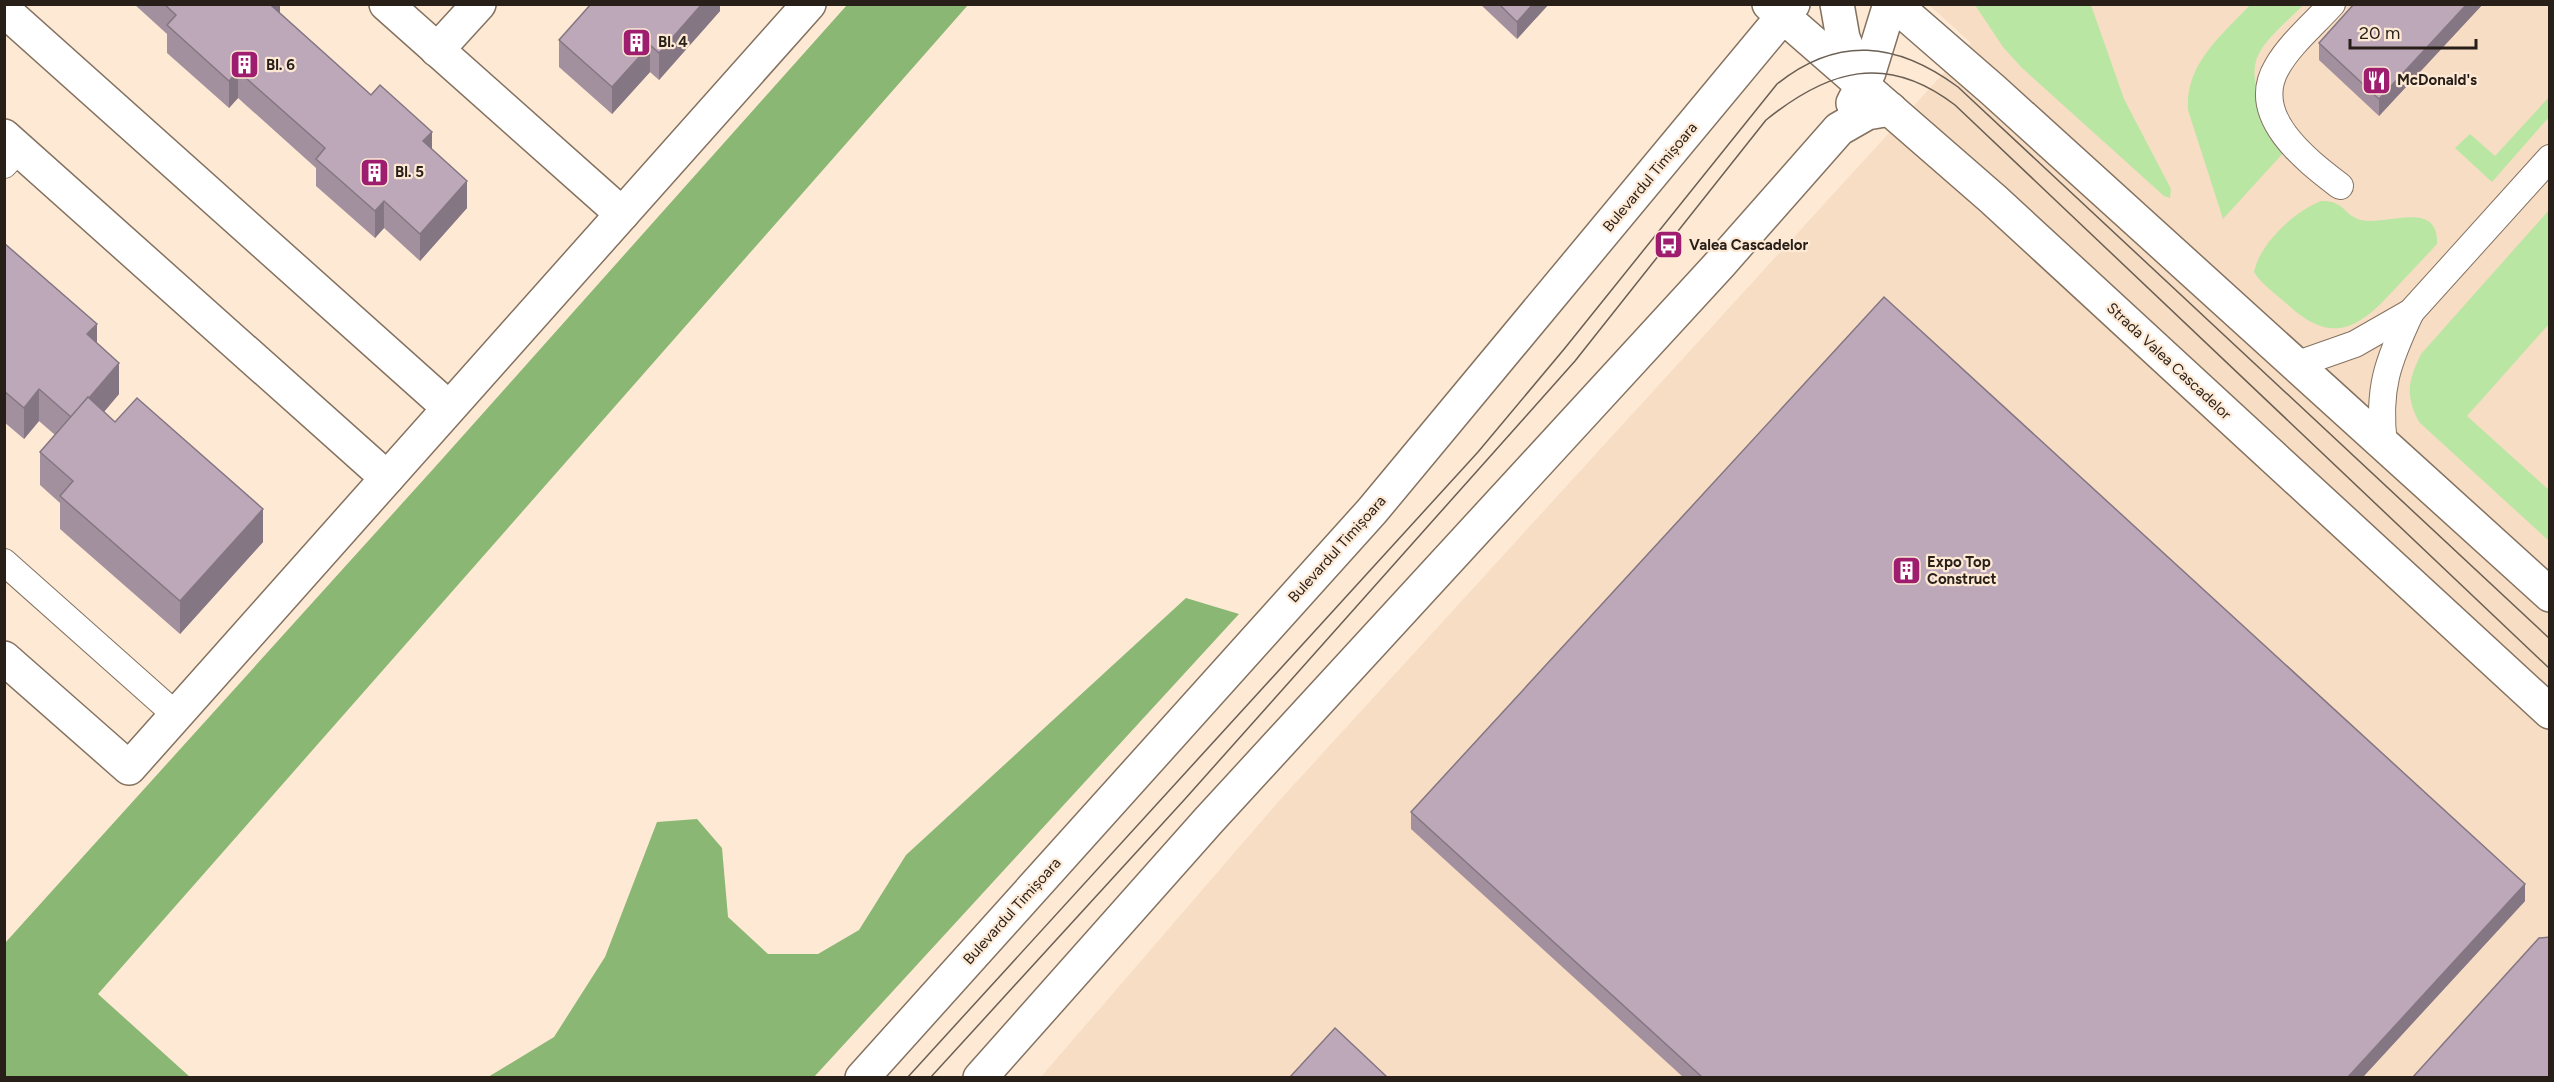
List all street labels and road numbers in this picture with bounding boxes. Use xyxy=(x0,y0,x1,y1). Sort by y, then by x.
street label: Bulevardul Timișoara xyxy=(1599,119,1701,235)
street label: Strada Valea Cascadelor xyxy=(2103,299,2235,423)
street label: Bulevardul Timișoara xyxy=(1284,492,1390,606)
street label: Bulevardul Timișoara xyxy=(959,854,1065,968)

